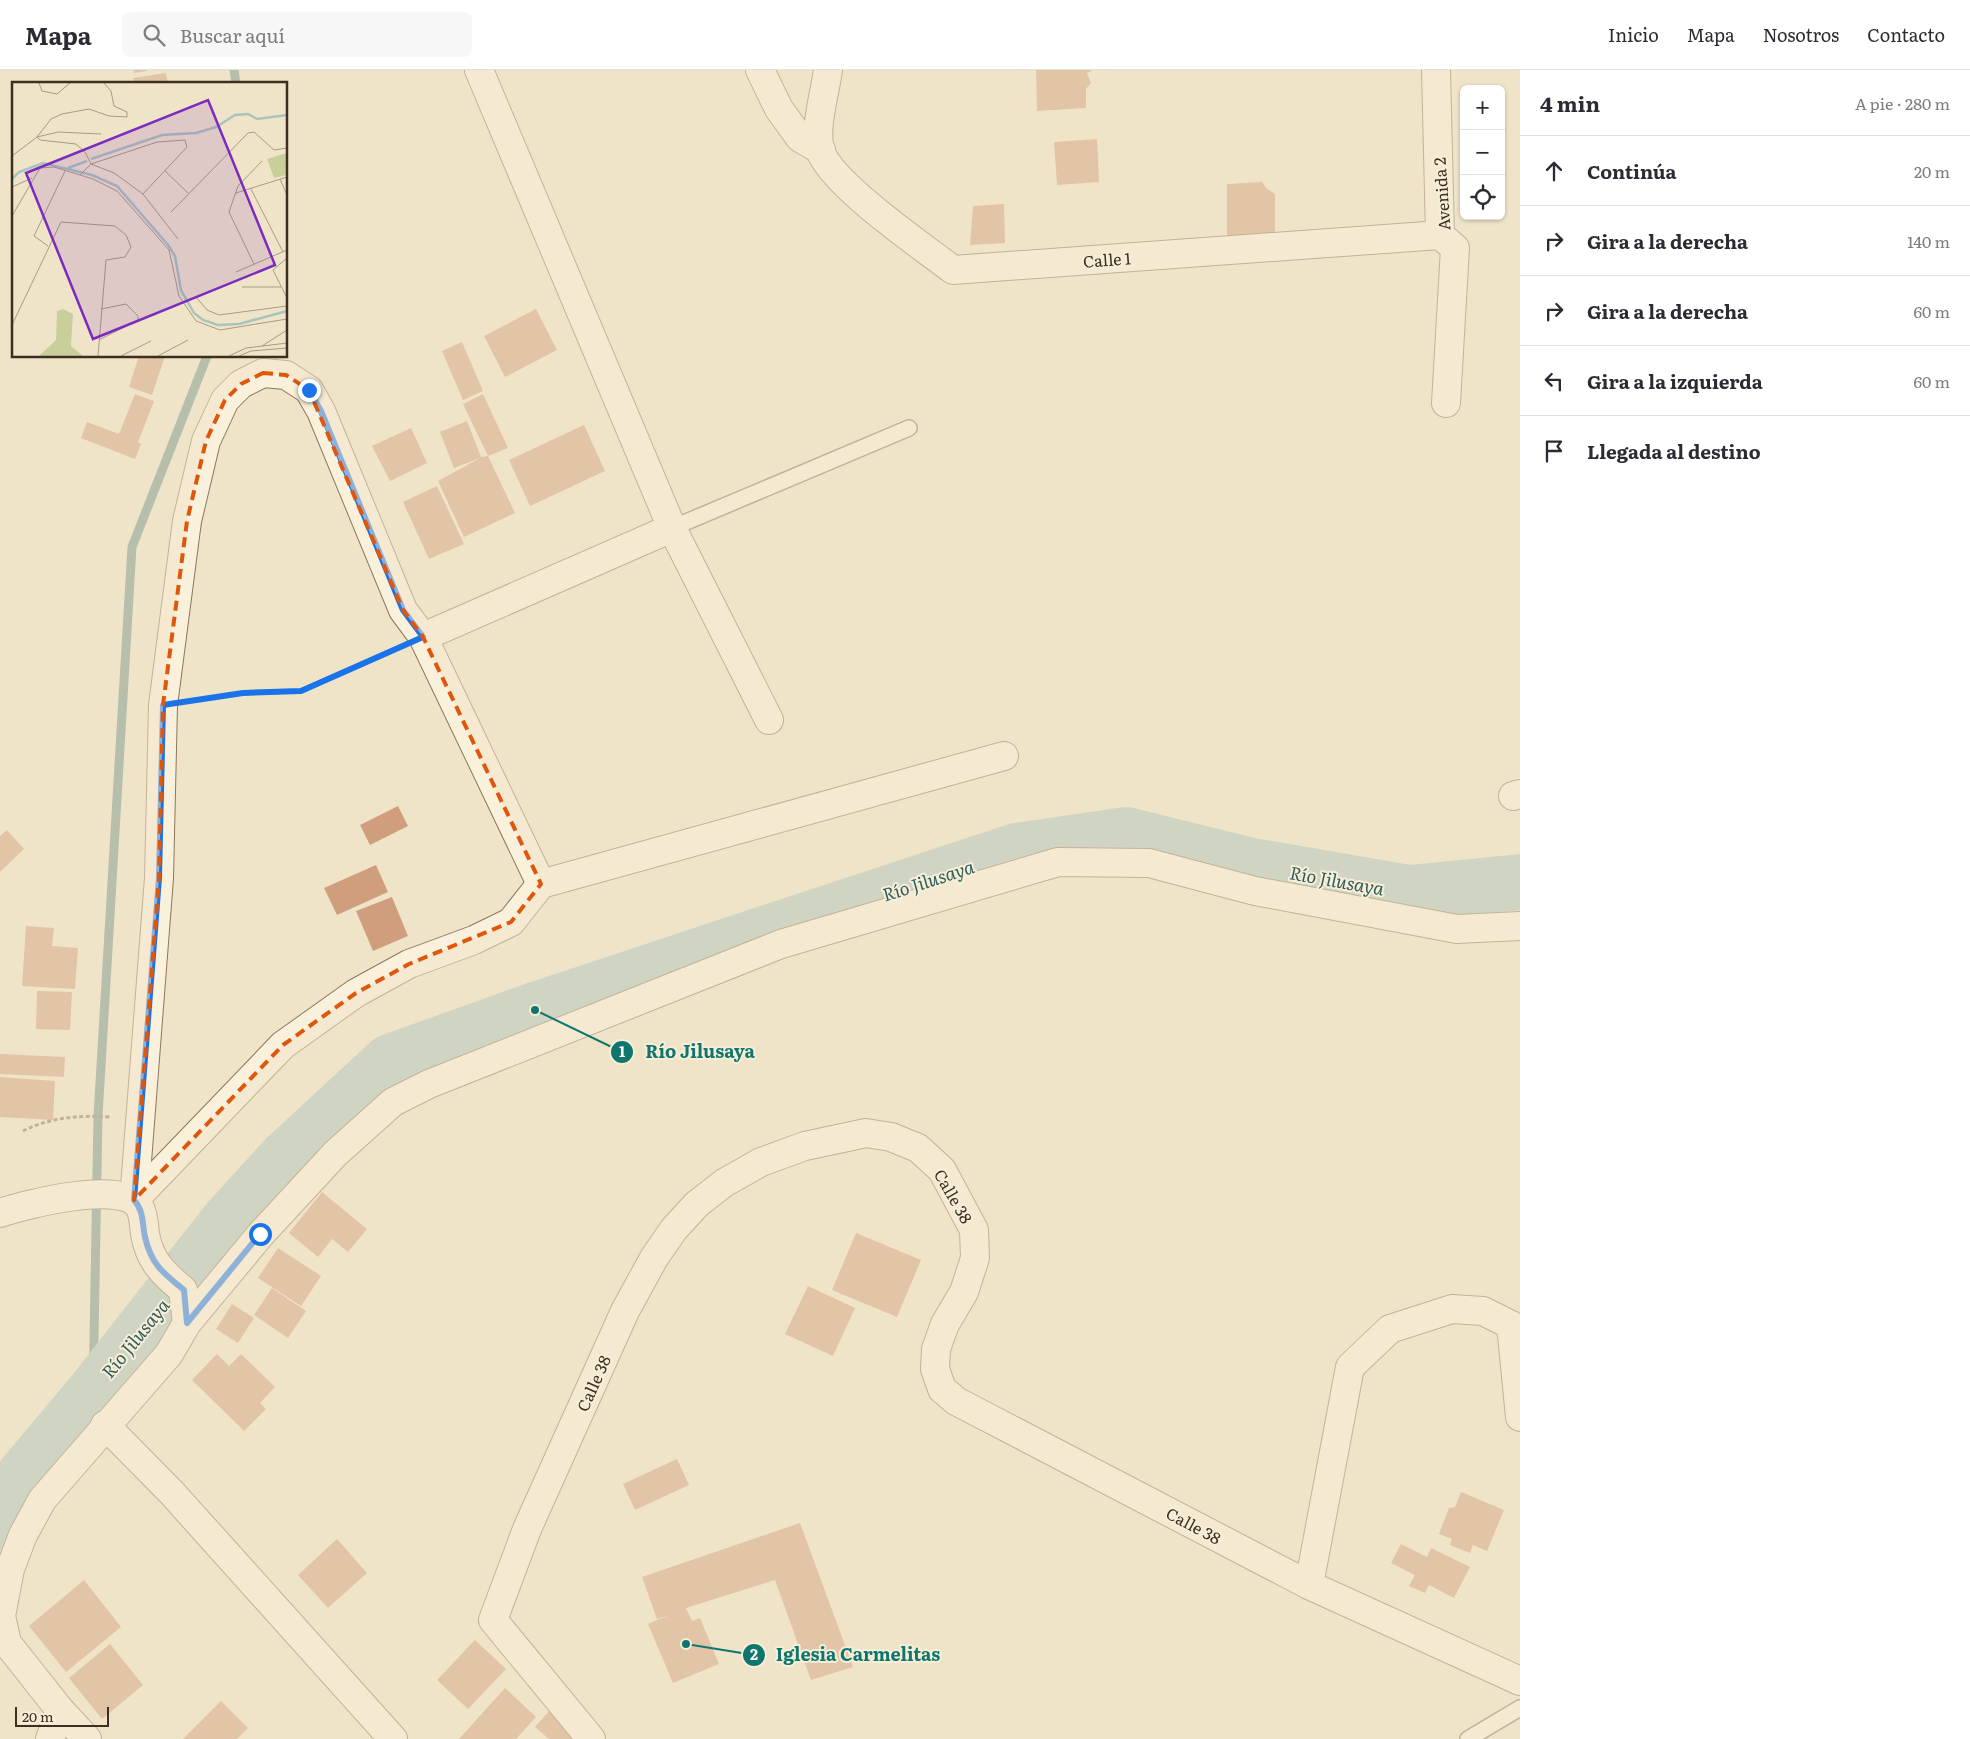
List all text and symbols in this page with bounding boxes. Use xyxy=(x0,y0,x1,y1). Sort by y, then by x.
search box xyxy=(122,12,472,57)
text: Mapa xyxy=(25,17,92,52)
icon: search xyxy=(140,21,168,49)
text: Buscar aquí xyxy=(180,21,285,49)
text: Inicio xyxy=(1608,21,1659,48)
text: Mapa xyxy=(1687,21,1735,48)
text: Nosotros xyxy=(1763,21,1839,48)
text: Contacto xyxy=(1867,21,1945,48)
inset map xyxy=(12,82,288,358)
map controls xyxy=(1460,85,1505,220)
button: + xyxy=(1460,85,1505,130)
text: 4 min xyxy=(1540,87,1600,118)
text: A pie · 280 m xyxy=(1855,91,1950,115)
button: − xyxy=(1460,130,1505,175)
street label: Avenida 2 xyxy=(1426,157,1456,231)
icon: ahead xyxy=(1540,157,1568,185)
text: Continúa xyxy=(1587,157,1677,185)
text: 20 m xyxy=(1914,159,1950,183)
button: locate xyxy=(1460,175,1505,220)
icon: right xyxy=(1540,227,1568,255)
text: Gira a la derecha xyxy=(1587,227,1748,255)
text: 140 m xyxy=(1907,229,1950,253)
street label: Calle 1 xyxy=(1082,245,1132,273)
icon: right xyxy=(1540,297,1568,325)
text: Gira a la derecha xyxy=(1587,297,1748,325)
text: 60 m xyxy=(1913,299,1950,323)
icon: left xyxy=(1540,367,1568,395)
text: Gira a la izquierda xyxy=(1587,367,1763,395)
text: 60 m xyxy=(1913,369,1950,393)
route end xyxy=(298,379,321,402)
icon: arrive xyxy=(1540,437,1568,465)
text: Llegada al destino xyxy=(1587,437,1761,465)
water label: Río Jilusaya xyxy=(879,852,978,908)
water label: Río Jilusaya xyxy=(1288,858,1387,902)
callout: Río Jilusaya xyxy=(610,1035,764,1068)
text: Río Jilusaya xyxy=(645,1037,755,1064)
text: 1 xyxy=(619,1039,625,1062)
street label: Calle 38 xyxy=(929,1164,979,1228)
route start xyxy=(249,1223,272,1246)
water label: Río Jilusaya xyxy=(95,1292,176,1384)
street label: Calle 38 xyxy=(570,1351,616,1415)
street label: Calle 38 xyxy=(1162,1501,1226,1550)
callout: Iglesia Carmelitas xyxy=(741,1639,951,1672)
text: Iglesia Carmelitas xyxy=(776,1640,940,1667)
text: 2 xyxy=(750,1642,758,1665)
scale bar xyxy=(15,1704,109,1727)
text: 20 m xyxy=(22,1706,54,1726)

